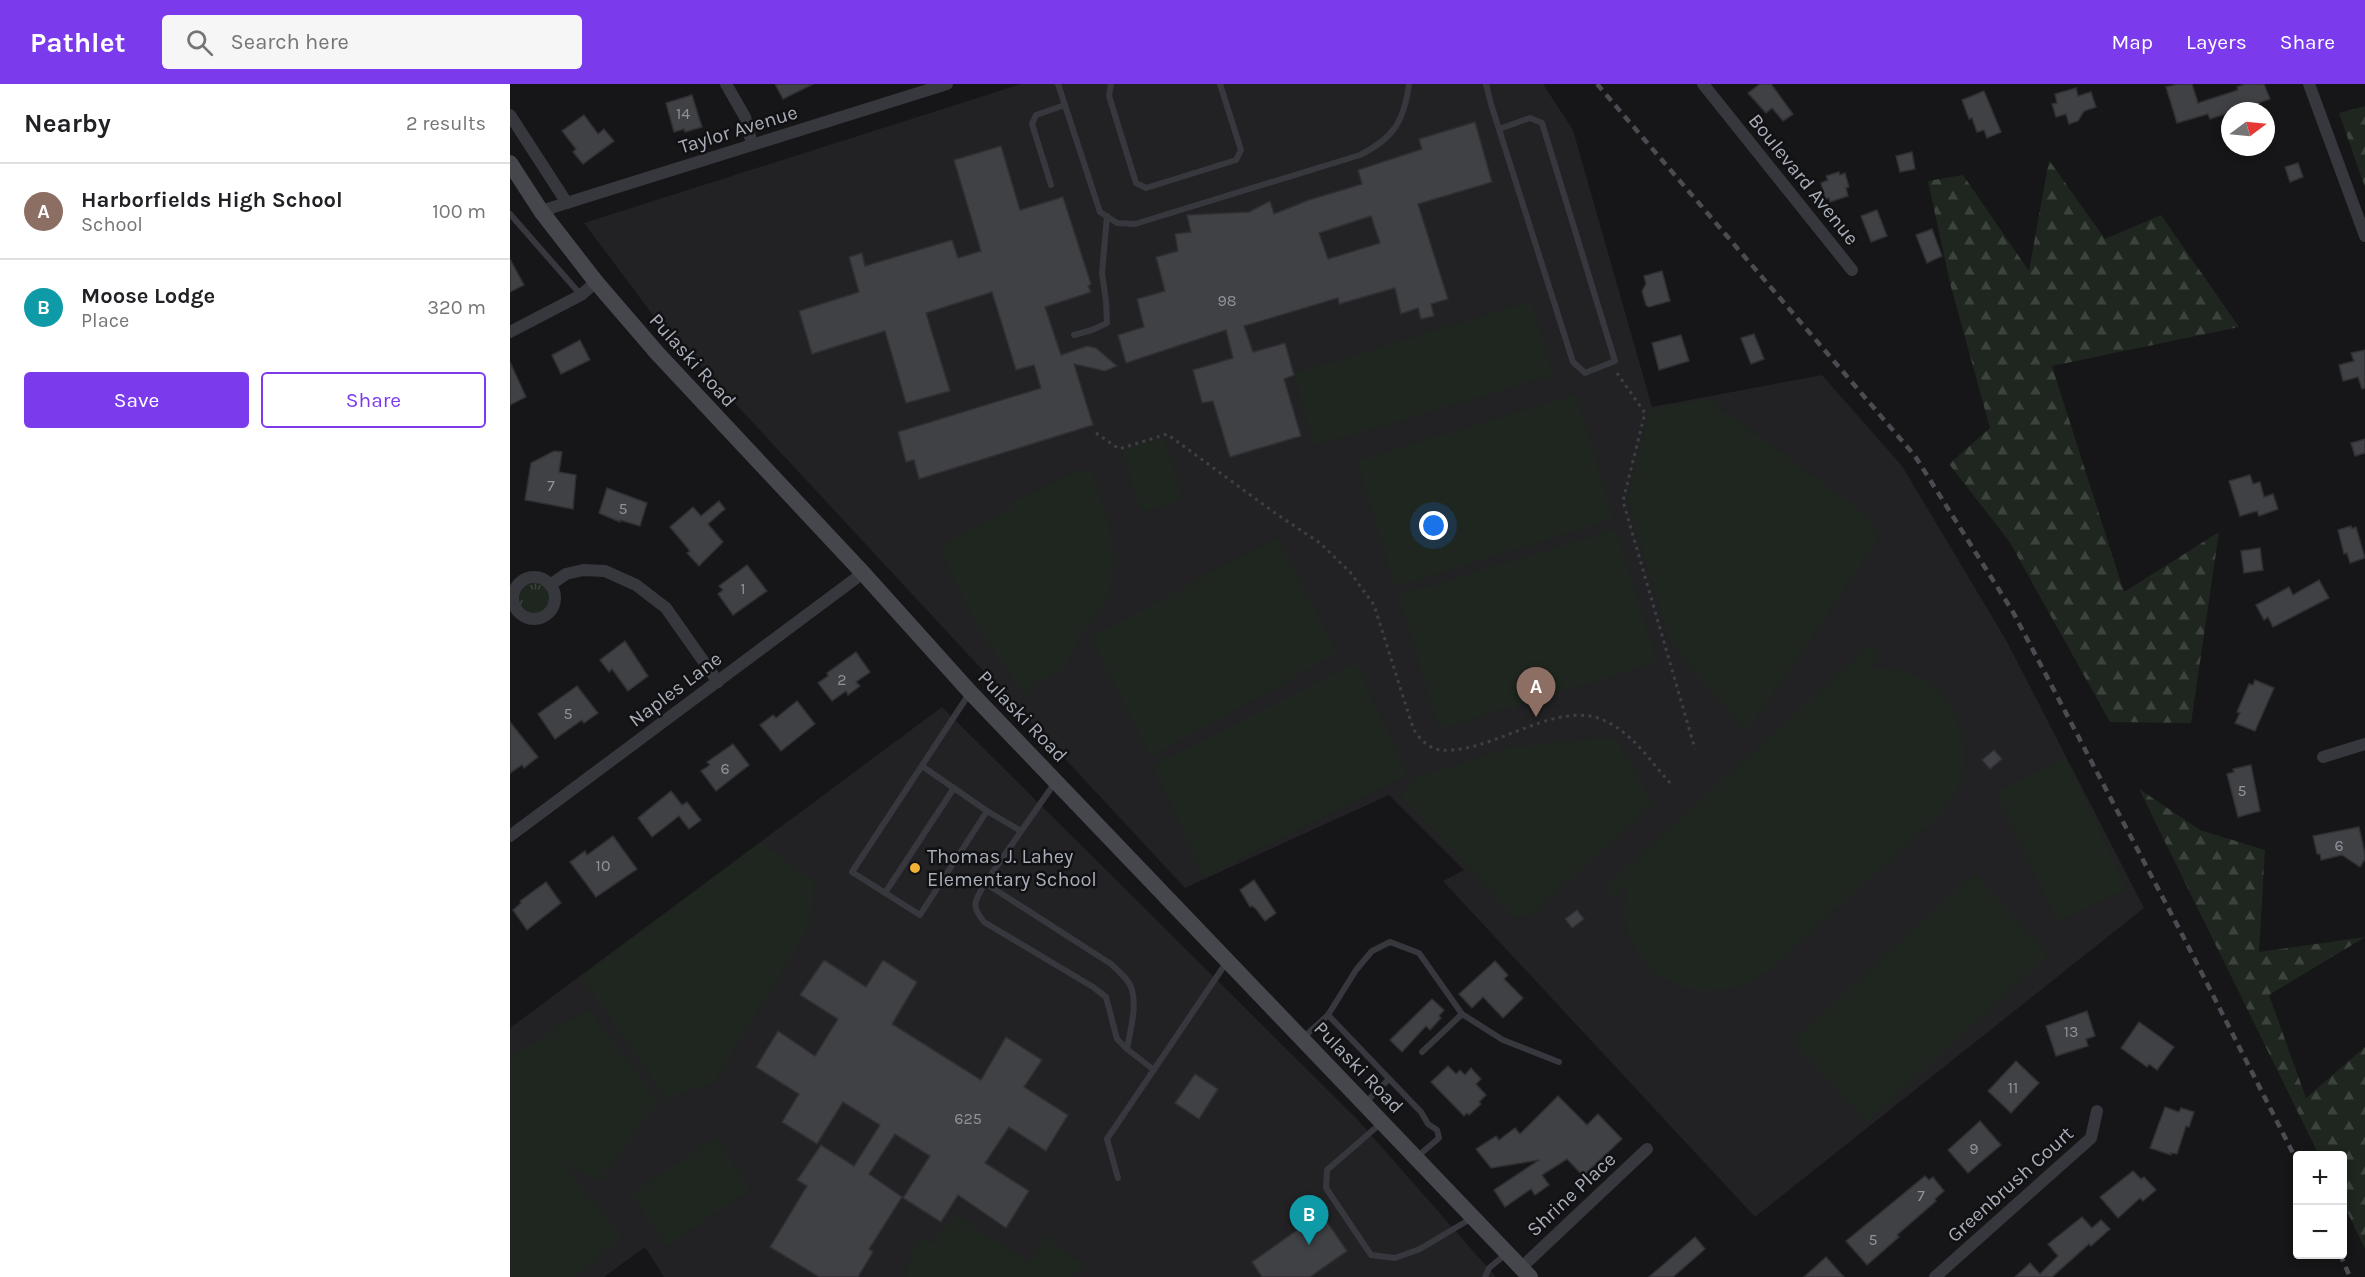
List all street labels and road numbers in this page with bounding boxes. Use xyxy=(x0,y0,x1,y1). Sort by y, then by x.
street label: Taylor Avenue xyxy=(676,101,800,158)
street label: Boulevard Avenue xyxy=(1744,109,1864,250)
street label: Pulaski Road xyxy=(644,309,741,412)
street label: Naples Lane xyxy=(624,647,726,732)
street label: Pulaski Road xyxy=(973,666,1072,767)
street label: Pulaski Road xyxy=(1309,1017,1408,1118)
street label: Greenbrush Court xyxy=(1943,1122,2078,1247)
street label: Shrine Place xyxy=(1522,1148,1620,1241)

